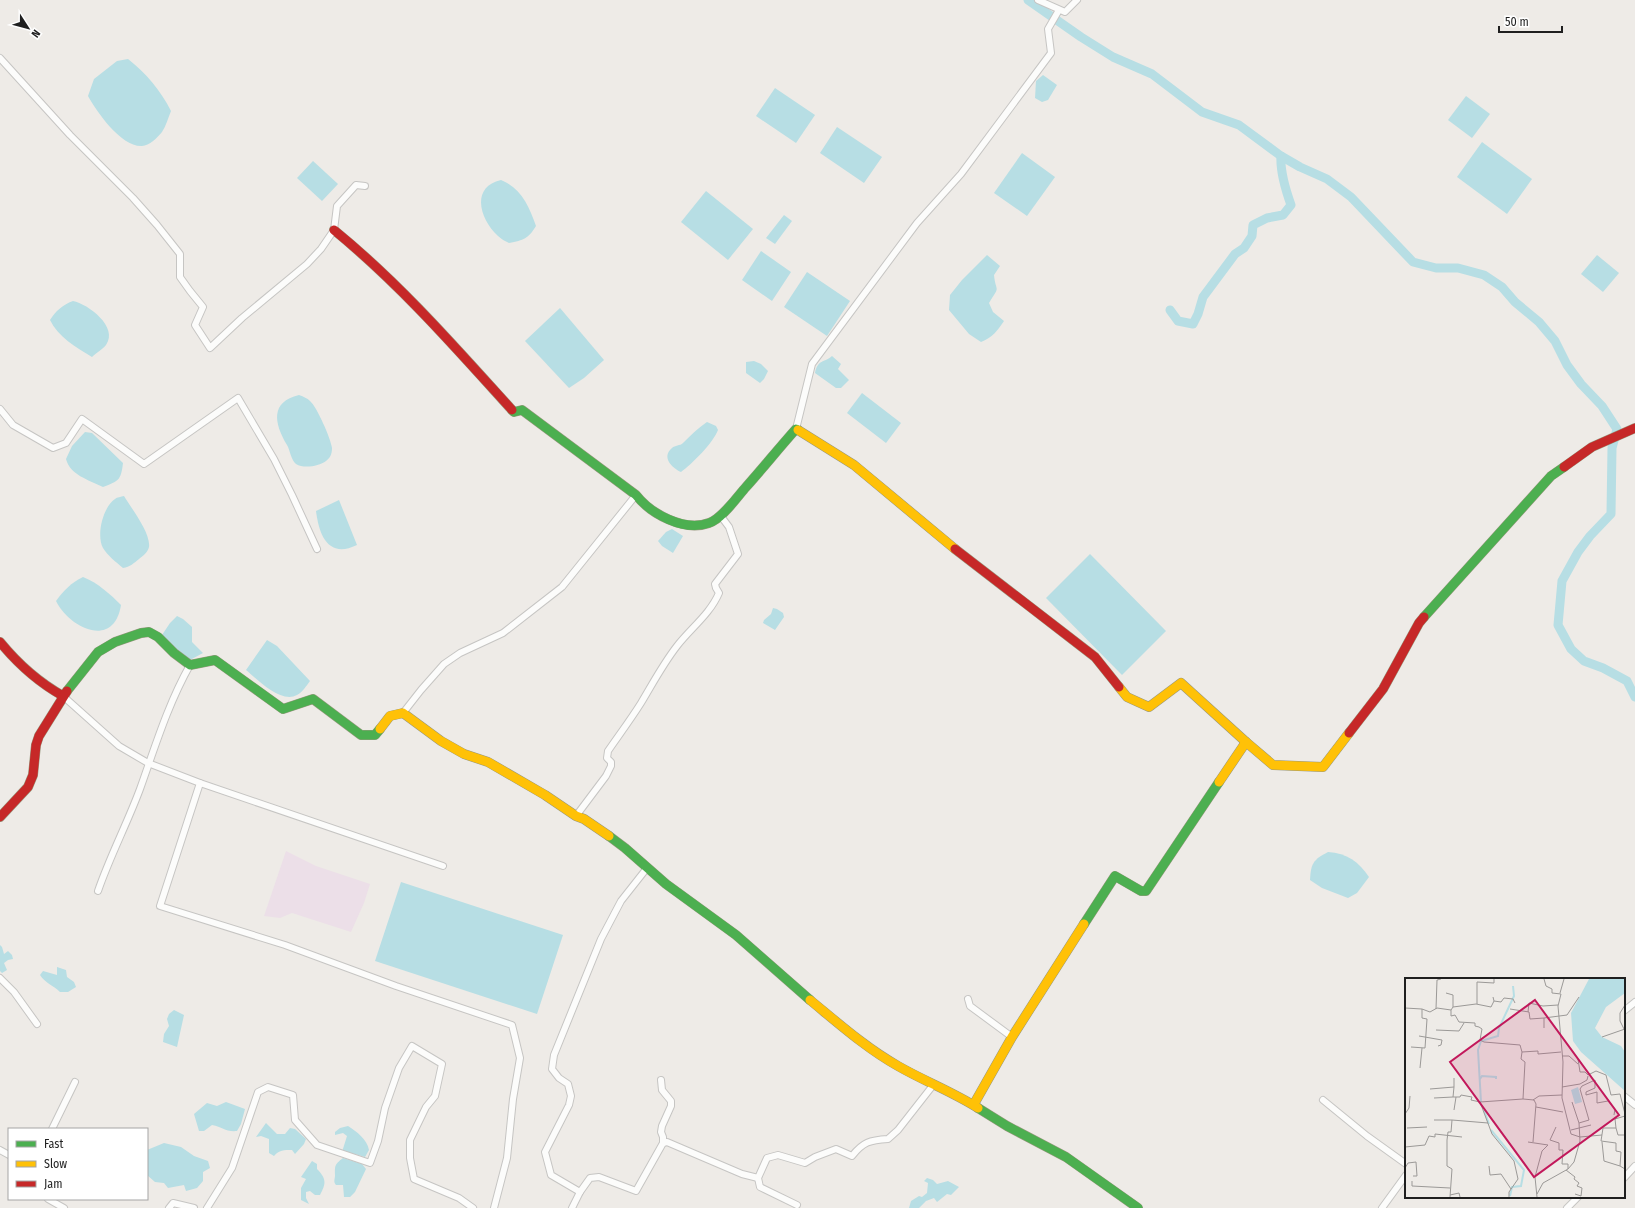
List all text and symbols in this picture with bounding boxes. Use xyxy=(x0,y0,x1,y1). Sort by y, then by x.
north arrow xyxy=(8,8,48,48)
scale bar xyxy=(1499,8,1562,34)
text: 50 m xyxy=(1505,15,1529,29)
text: N xyxy=(28,27,43,40)
inset map xyxy=(1405,978,1625,1198)
legend xyxy=(8,1128,148,1200)
text: Fast xyxy=(44,1137,63,1151)
text: Slow xyxy=(44,1157,67,1171)
text: Jam xyxy=(44,1177,62,1191)

